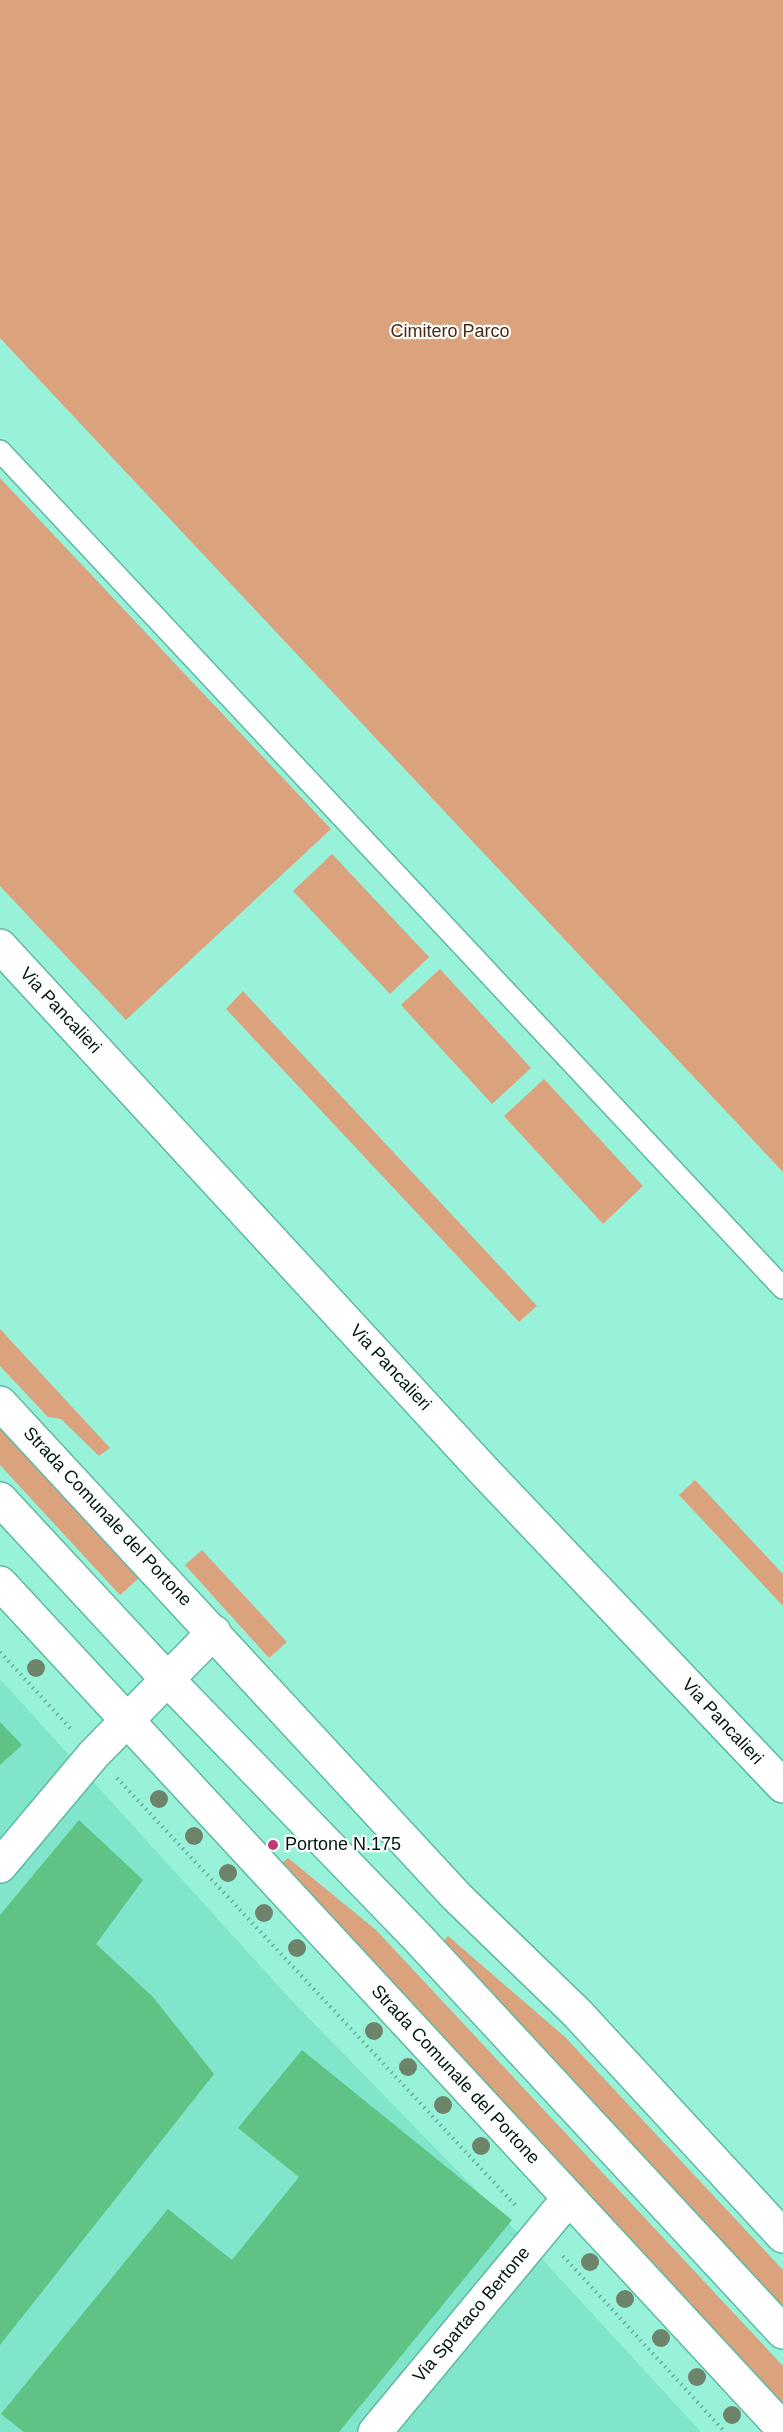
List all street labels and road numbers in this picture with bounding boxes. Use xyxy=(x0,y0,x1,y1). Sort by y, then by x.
street label: Via Pancalieri xyxy=(15,964,105,1058)
street label: Via Pancalieri xyxy=(345,1321,435,1415)
street label: Strada Comunale del Portone xyxy=(18,1423,196,1611)
street label: Via Pancalieri xyxy=(677,1675,767,1769)
street label: Strada Comunale del Portone xyxy=(366,1981,544,2169)
street label: Via Spartaco Bertone xyxy=(409,2243,535,2387)

